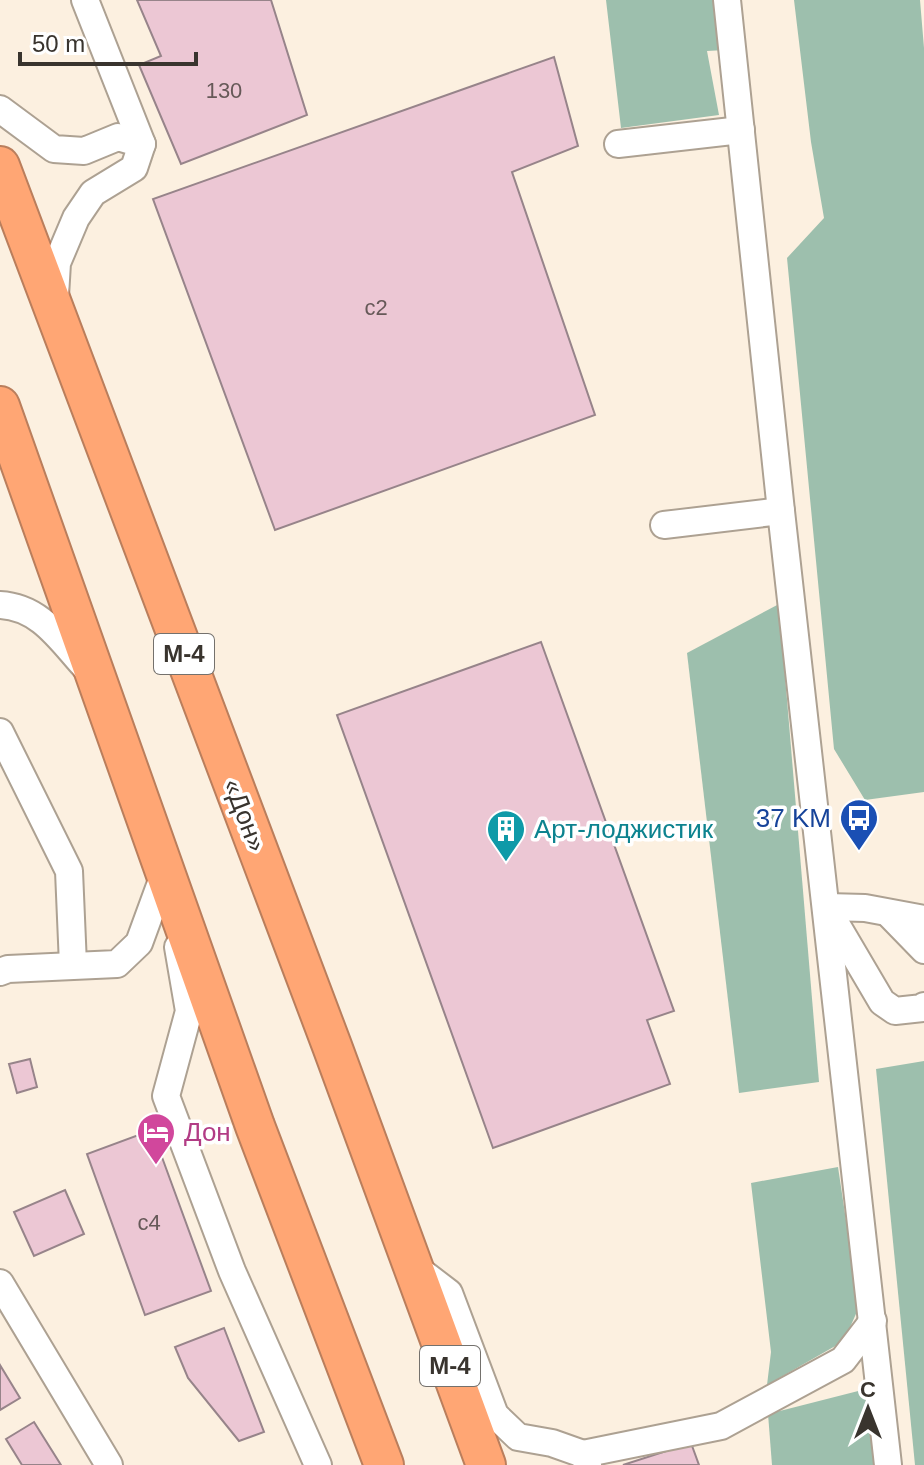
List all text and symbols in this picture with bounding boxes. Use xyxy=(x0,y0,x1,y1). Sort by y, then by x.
scale bar xyxy=(20,16,196,66)
text: 50 m xyxy=(32,30,85,57)
house number: 130 xyxy=(206,78,242,103)
house number: с2 xyxy=(364,295,388,320)
road number: М-4 xyxy=(154,634,214,674)
street label: «Дон» xyxy=(217,774,273,856)
bus stop icon: 37 KM xyxy=(838,797,880,852)
place label: 37 KM xyxy=(756,803,831,833)
building icon: Арт-лоджистик xyxy=(485,808,527,863)
place label: Арт-лоджистик xyxy=(534,814,714,844)
hotel icon: Дон xyxy=(135,1111,177,1166)
place label: Дон xyxy=(184,1117,231,1147)
house number: с4 xyxy=(137,1210,161,1235)
road number: М-4 xyxy=(420,1346,480,1386)
north arrow xyxy=(828,1369,908,1449)
text: С xyxy=(860,1377,876,1402)

